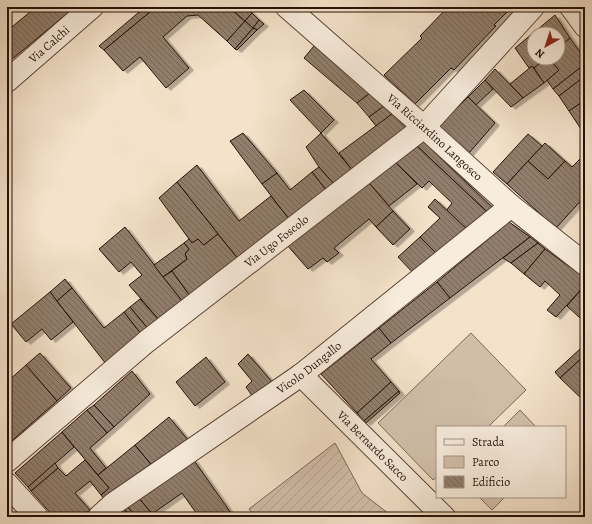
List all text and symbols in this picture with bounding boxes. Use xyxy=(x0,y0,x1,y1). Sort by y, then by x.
street label: Via Calchi xyxy=(25,22,73,67)
north arrow xyxy=(526,26,566,66)
text: N xyxy=(532,45,548,62)
street label: Via Ricciardino Langosco xyxy=(383,90,486,184)
street label: Via Ugo Foscolo xyxy=(240,211,312,272)
street label: Vicolo Dungallo xyxy=(273,338,345,398)
street label: Via Bernardo Sacco xyxy=(333,407,412,485)
legend xyxy=(436,426,566,498)
text: Strada xyxy=(472,434,505,450)
text: Parco xyxy=(472,454,499,470)
text: Edificio xyxy=(472,474,510,490)

